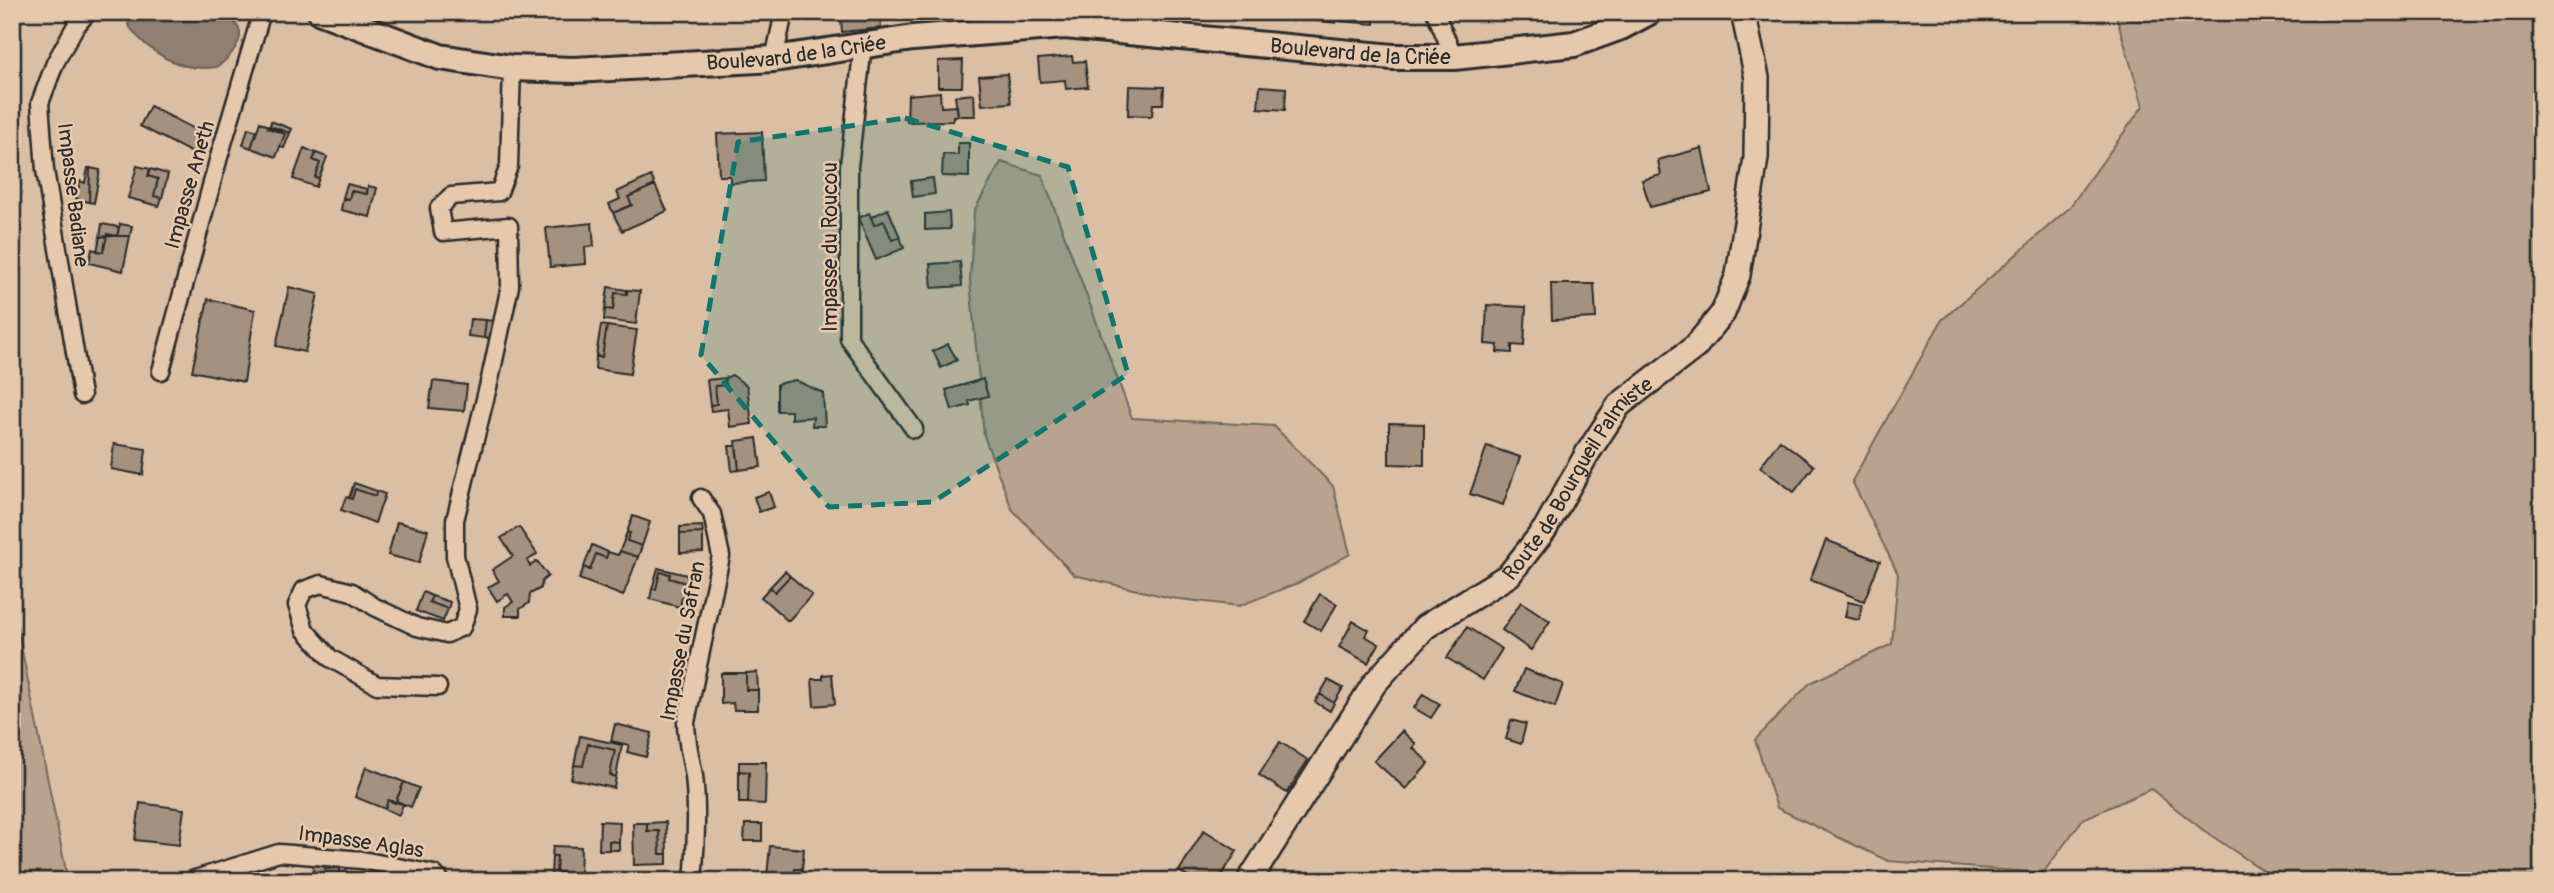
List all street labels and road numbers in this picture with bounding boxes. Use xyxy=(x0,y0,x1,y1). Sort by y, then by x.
street label: Boulevard de la Criée xyxy=(706,29,888,76)
street label: Boulevard de la Criée xyxy=(1269,32,1451,71)
street label: Impasse Aneth xyxy=(159,118,221,252)
street label: Impasse Badiane xyxy=(51,121,95,269)
street label: Impasse du Roucou xyxy=(817,162,844,332)
street label: Route de Bourgueil Palmiste xyxy=(1496,370,1659,586)
street label: Impasse du Safran xyxy=(654,559,712,723)
street label: Impasse Aglas xyxy=(297,820,426,864)

